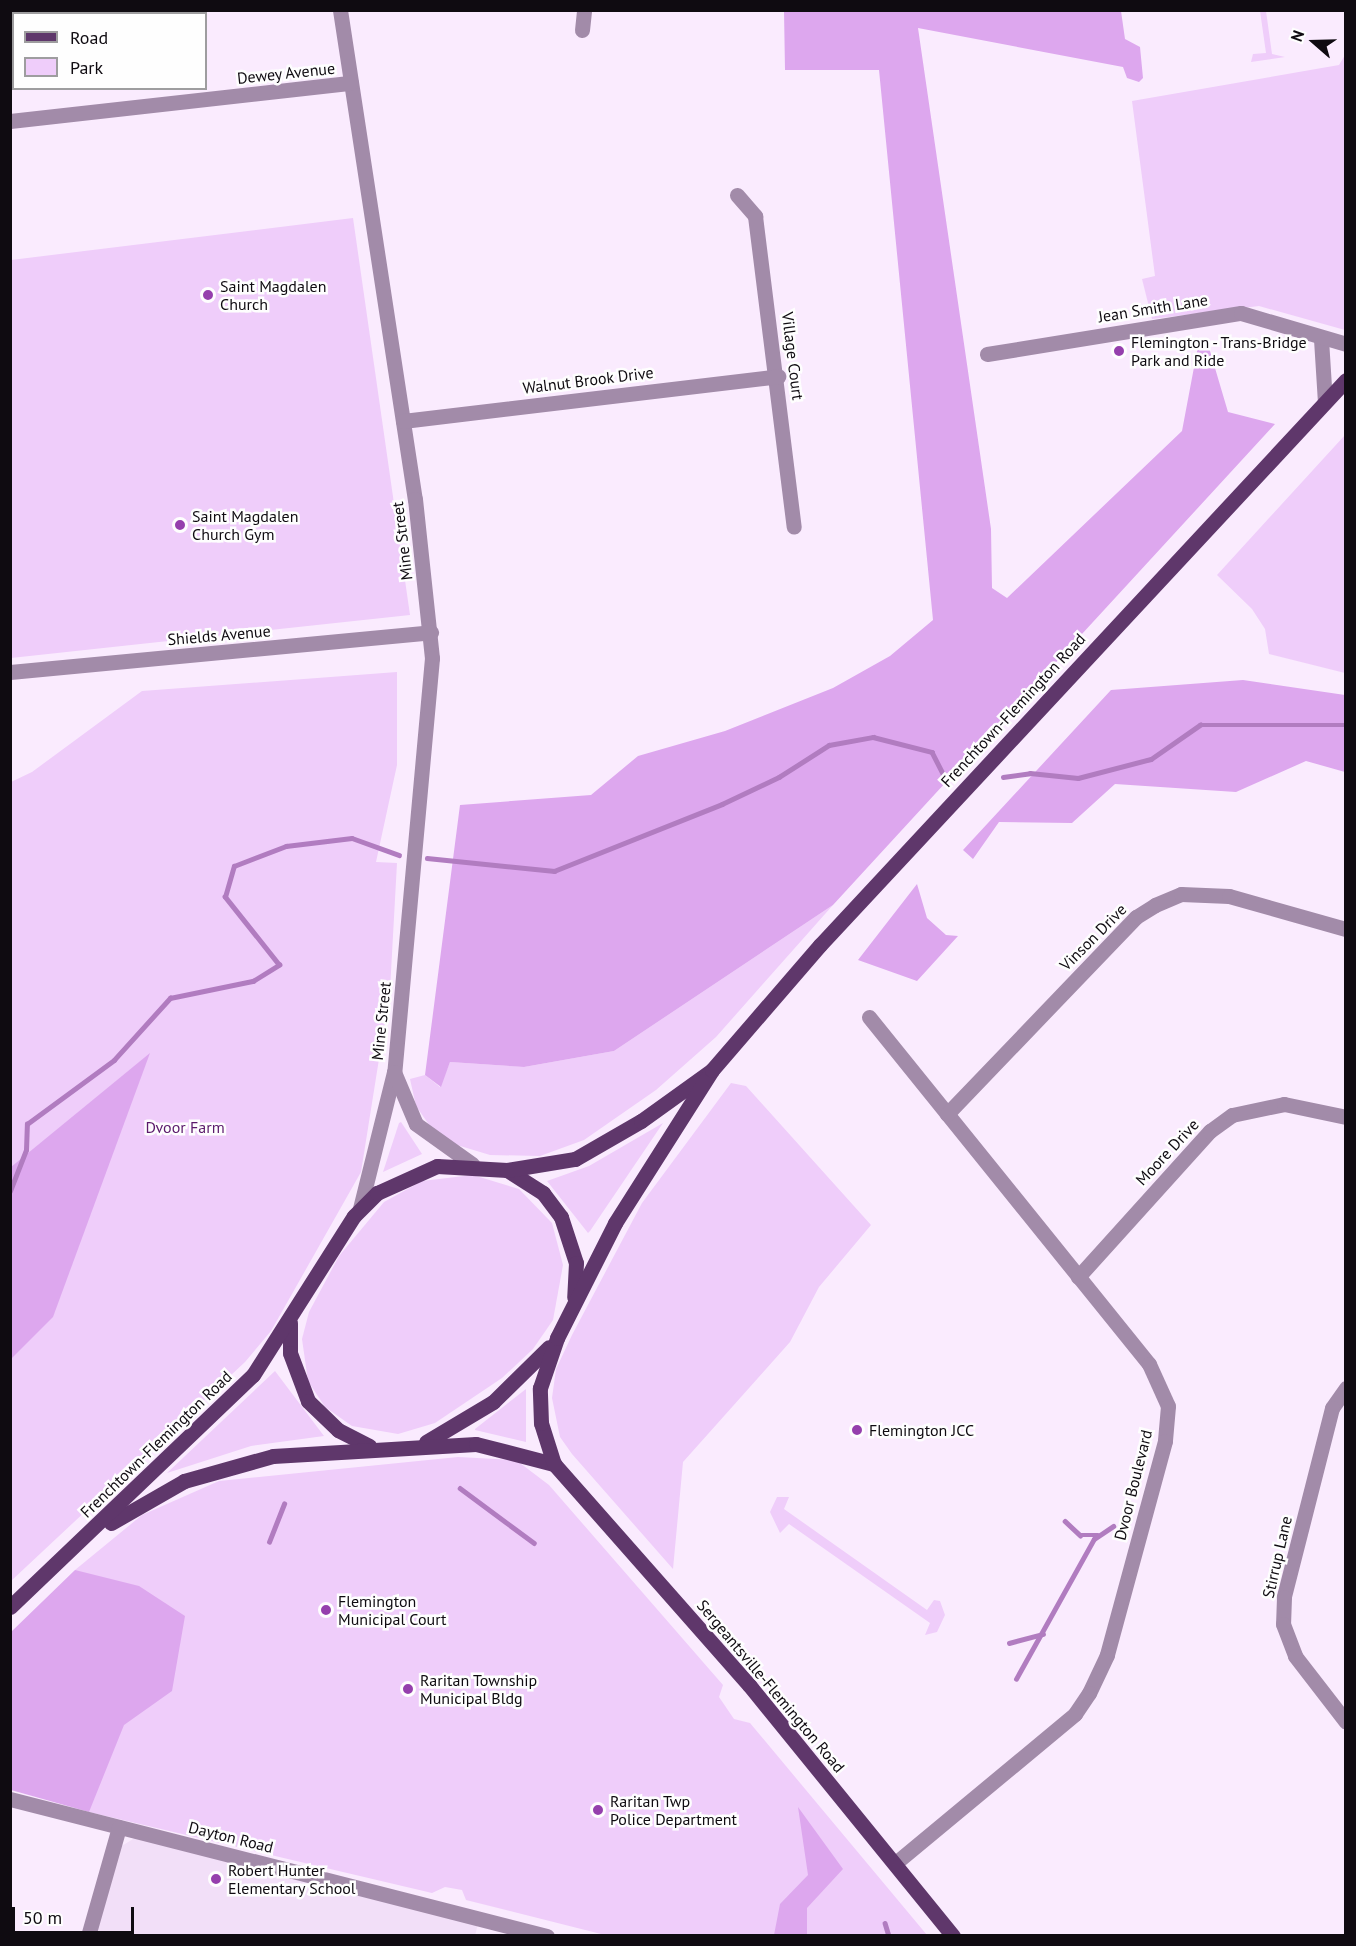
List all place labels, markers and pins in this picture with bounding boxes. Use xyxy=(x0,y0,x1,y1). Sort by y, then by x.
place label: Saint Magdalen Church xyxy=(220,276,326,314)
marker: Saint Magdalen Church xyxy=(201,288,215,302)
place label: Flemington - Trans-Bridge Park and Ride xyxy=(1131,332,1310,370)
marker: Flemington - Trans-Bridge Park and Ride xyxy=(1112,344,1126,358)
place label: Saint Magdalen Church Gym xyxy=(192,506,298,544)
marker: Saint Magdalen Church Gym xyxy=(173,518,187,532)
place label: Flemington JCC xyxy=(869,1420,974,1440)
marker: Flemington JCC xyxy=(850,1423,864,1437)
place label: Flemington Municipal Court xyxy=(338,1591,446,1629)
marker: Flemington Municipal Court xyxy=(319,1603,333,1617)
place label: Raritan Township Municipal Bldg xyxy=(420,1670,538,1708)
marker: Raritan Township Municipal Bldg xyxy=(401,1682,415,1696)
place label: Raritan Twp Police Department xyxy=(610,1791,737,1829)
marker: Raritan Twp Police Department xyxy=(591,1803,605,1817)
place label: Robert Hunter Elementary School xyxy=(228,1860,356,1898)
marker: Robert Hunter Elementary School xyxy=(209,1872,223,1886)

